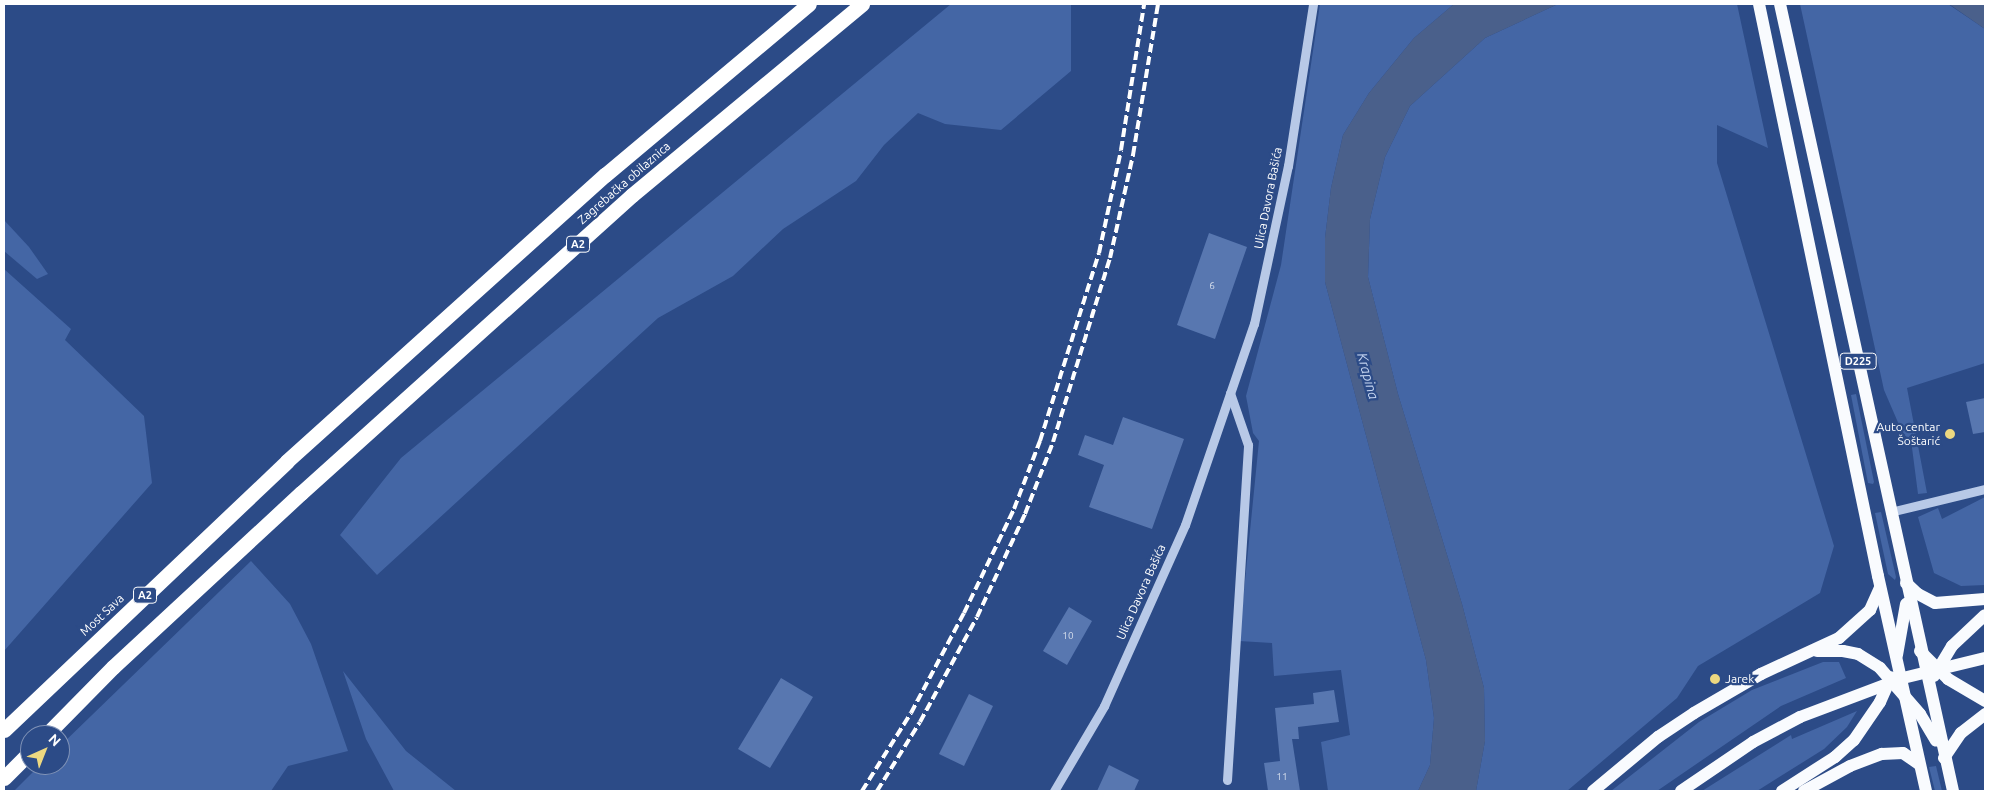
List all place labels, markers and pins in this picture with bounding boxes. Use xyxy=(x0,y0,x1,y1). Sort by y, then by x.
place label: Auto centar Šoštarić xyxy=(1876,420,1940,448)
marker: Auto centar Šoštarić xyxy=(1944,428,1956,440)
place label: Jarek xyxy=(1725,672,1754,686)
marker: Jarek xyxy=(1709,673,1721,685)

